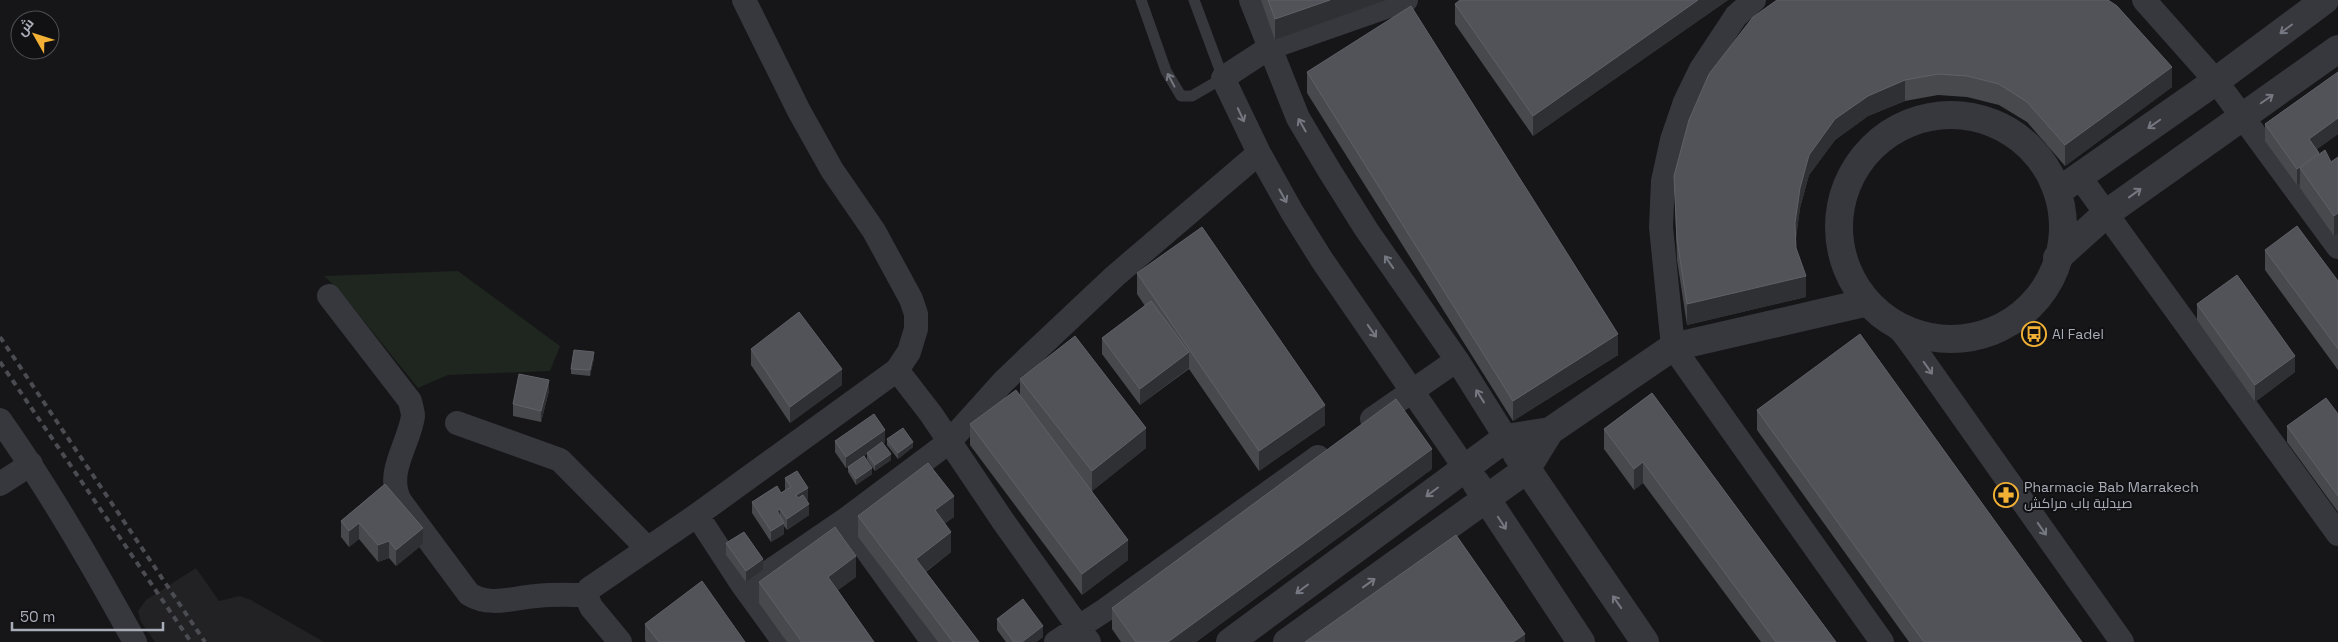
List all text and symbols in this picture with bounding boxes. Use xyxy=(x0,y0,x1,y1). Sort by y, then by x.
north arrow xyxy=(10,10,60,60)
text: ش xyxy=(12,14,38,39)
one-way arrow xyxy=(2280,23,2293,34)
one-way arrow xyxy=(1165,73,1175,87)
one-way arrow xyxy=(2260,94,2274,104)
one-way arrow xyxy=(1236,108,1246,123)
one-way arrow xyxy=(1297,117,1307,132)
one-way arrow xyxy=(2148,119,2162,129)
one-way arrow xyxy=(1278,188,1288,203)
one-way arrow xyxy=(2128,188,2142,198)
one-way arrow xyxy=(1384,255,1394,269)
bus stop icon: Al Fadel xyxy=(2021,321,2047,347)
one-way arrow xyxy=(1367,324,1377,338)
place label: Al Fadel xyxy=(2052,325,2104,343)
one-way arrow xyxy=(1923,361,1933,375)
one-way arrow xyxy=(1475,390,1485,404)
place label: Pharmacie Bab Marrakech صيدلية باب مراكش xyxy=(2024,478,2199,512)
pharmacy icon: Pharmacie Bab Marrakech صيدلية باب مراكش xyxy=(1993,482,2019,508)
one-way arrow xyxy=(1426,487,1440,497)
one-way arrow xyxy=(1497,515,1507,529)
one-way arrow xyxy=(2037,522,2047,536)
one-way arrow xyxy=(1362,578,1376,588)
one-way arrow xyxy=(1296,583,1309,594)
one-way arrow xyxy=(1612,595,1622,609)
scale bar xyxy=(12,600,164,632)
text: 50 m xyxy=(20,607,55,626)

